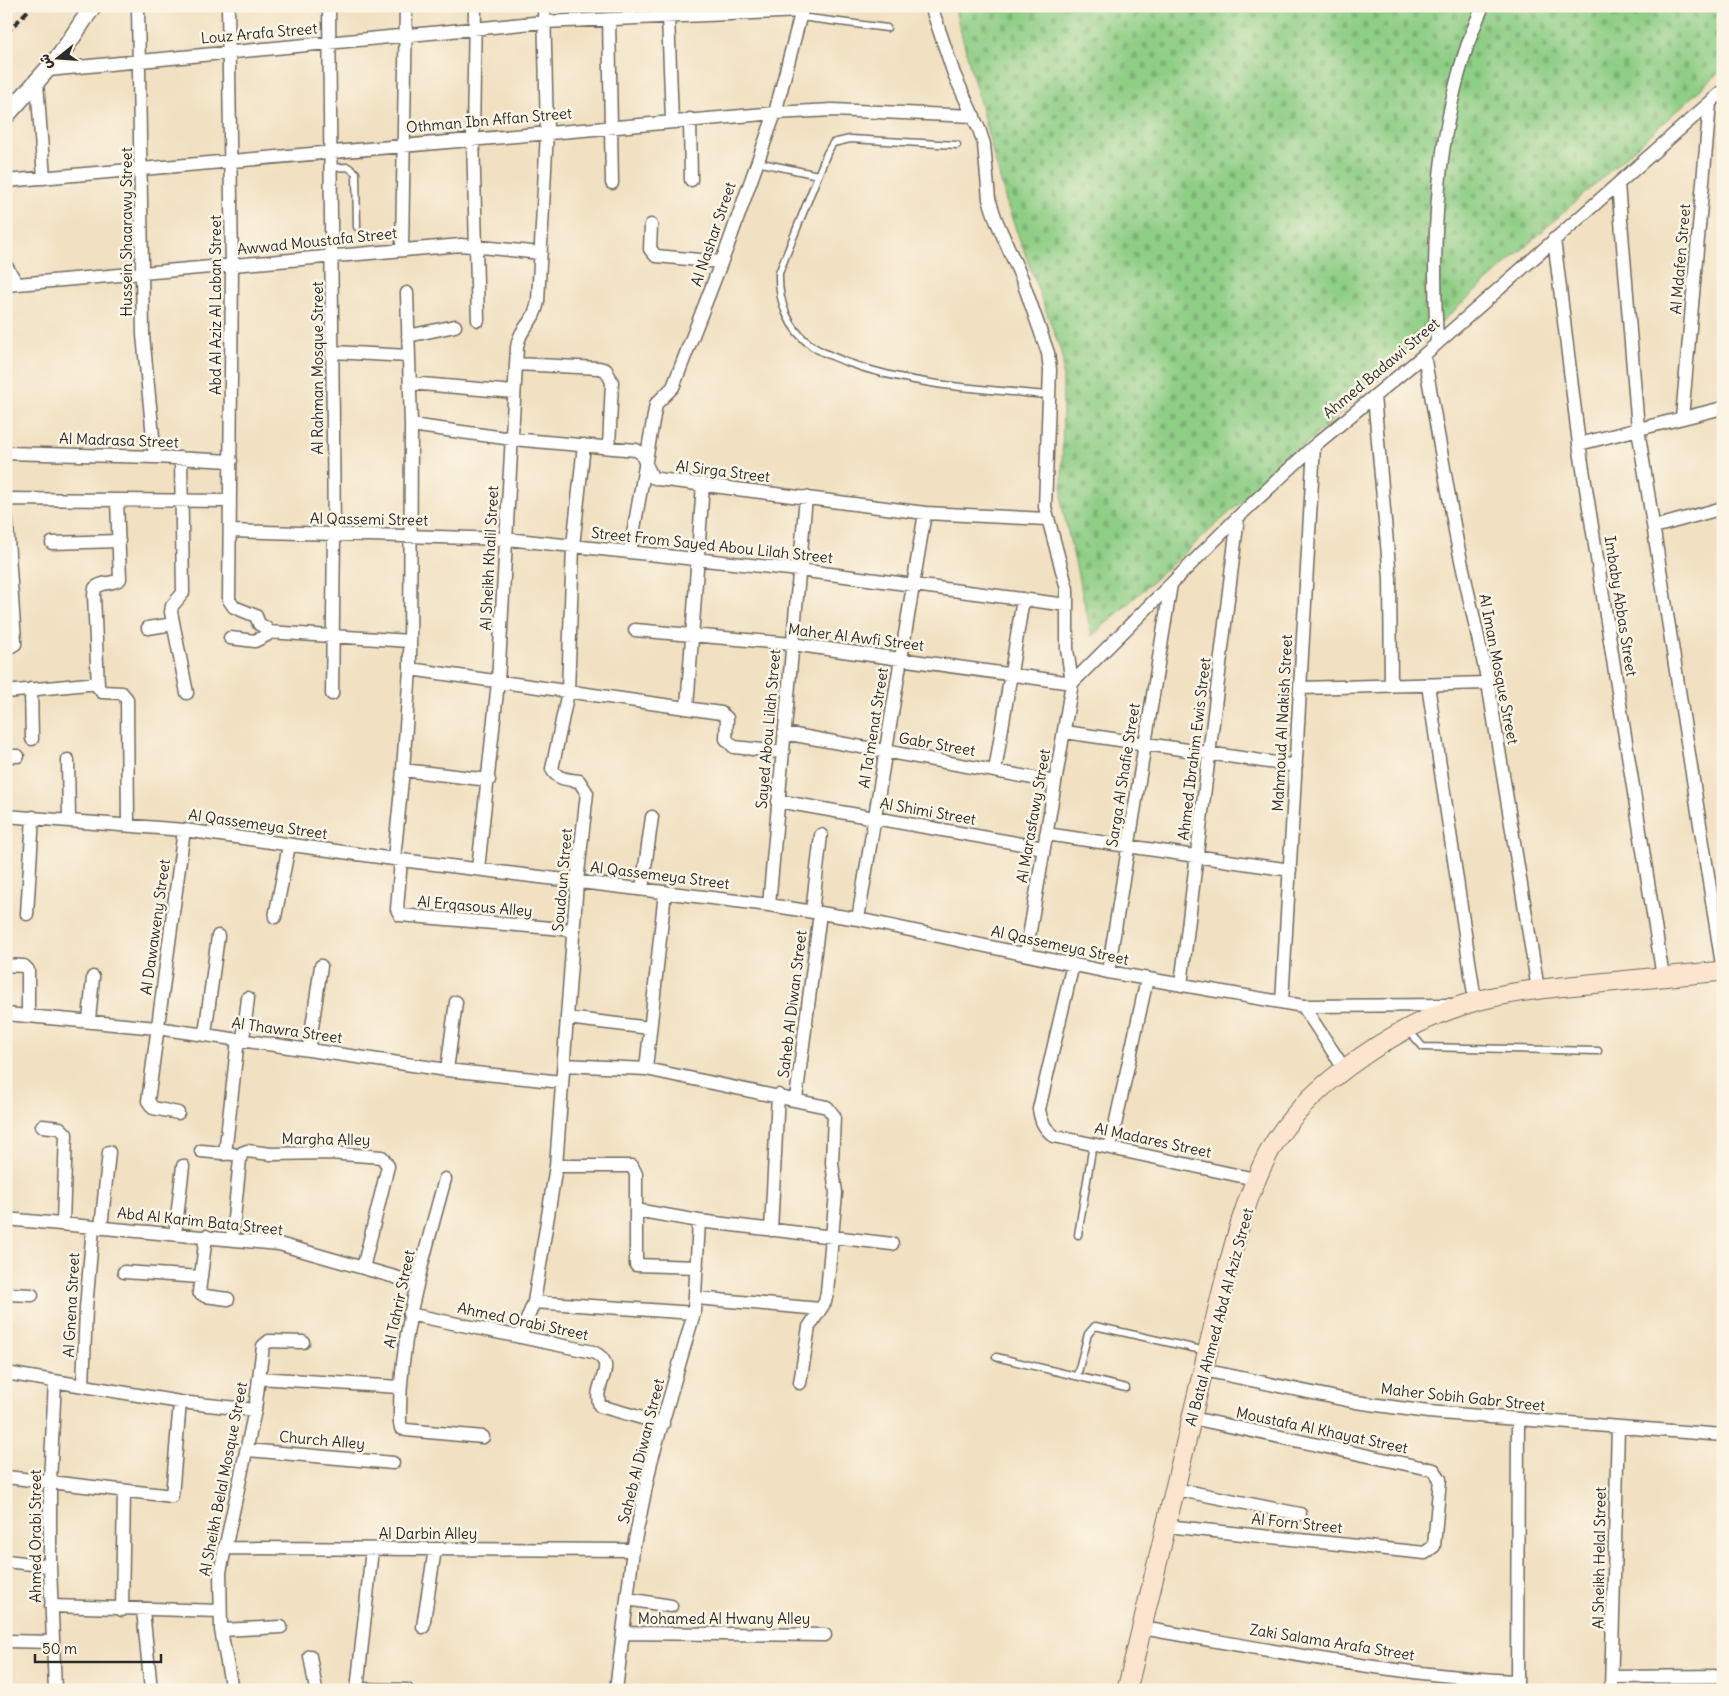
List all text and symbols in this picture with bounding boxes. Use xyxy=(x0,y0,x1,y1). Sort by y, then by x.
street label: Louz Arafa Street xyxy=(200,18,318,48)
north arrow xyxy=(32,32,82,82)
text: ش xyxy=(35,52,56,72)
street label: Othman Ibn Affan Street xyxy=(405,103,573,137)
street label: Hussein Shaarawy Street xyxy=(117,147,136,317)
street label: Al Nashar Street xyxy=(686,179,740,289)
street label: Al Mdafen Street xyxy=(1666,203,1694,315)
street label: Abd Al Aziz Al Laban Street xyxy=(206,215,225,395)
street label: Awwad Moustafa Street xyxy=(236,223,398,259)
street label: Al Rahman Mosque Street xyxy=(308,281,327,455)
street label: Ahmed Badawi Street xyxy=(1319,314,1443,422)
street label: Al Madrasa Street xyxy=(59,428,179,452)
street label: Al Sirga Street xyxy=(675,456,771,486)
street label: Al Sheikh Khalil Street xyxy=(476,485,502,631)
street label: Al Qassemi Street xyxy=(310,508,428,530)
street label: Street From Sayed Abou Lilah Street xyxy=(590,523,834,567)
street label: Imbaby Abbas Street xyxy=(1601,534,1641,678)
street label: Al Iman Mosque Street xyxy=(1475,592,1523,746)
street label: Maher Al Awfi Street xyxy=(787,619,925,655)
street label: Mahmoud Al Nakish Street xyxy=(1268,634,1296,812)
street label: Sayed Abou Lilah Street xyxy=(752,648,784,810)
street label: Ahmed Ibrahim Ewis Street xyxy=(1173,656,1215,842)
street label: Al Ta'menat Street xyxy=(854,666,892,790)
street label: Sarga Al Shafie Street xyxy=(1102,702,1144,848)
street label: Gabr Street xyxy=(897,728,977,760)
street label: Al Marasfawy Street xyxy=(1012,748,1054,884)
street label: Al Shimi Street xyxy=(879,793,977,829)
street label: Al Qassemeya Street xyxy=(187,805,329,843)
street label: Soudoun Street xyxy=(548,827,576,933)
street label: Al Qassemeya Street xyxy=(589,857,731,893)
street label: Al Dawaweny Street xyxy=(136,858,174,996)
street label: Al Erqasous Alley xyxy=(417,892,533,920)
street label: Al Qassemeya Street xyxy=(990,921,1130,969)
street label: Saheb Al Diwan Street xyxy=(774,929,810,1079)
street label: Al Thawra Street xyxy=(230,1013,344,1047)
street label: Al Madares Street xyxy=(1093,1118,1213,1162)
street label: Margha Alley xyxy=(281,1129,371,1149)
street label: Abd Al Karim Bata Street xyxy=(116,1203,284,1239)
street label: Al Batal Ahmed Abd Al Aziz Street xyxy=(1181,1206,1257,1428)
street label: Al Tahrir Street xyxy=(379,1248,419,1350)
street label: Al Gnena Street xyxy=(59,1252,83,1358)
street label: Ahmed Orabi Street xyxy=(456,1298,590,1344)
street label: Saheb Al Diwan Street xyxy=(614,1377,668,1525)
street label: Maher Sobih Gabr Street xyxy=(1380,1379,1546,1415)
street label: Al Sheikh Belal Mosque Street xyxy=(195,1380,251,1578)
street label: Moustafa Al Khayat Street xyxy=(1234,1402,1410,1458)
street label: Church Alley xyxy=(278,1427,366,1453)
street label: Ahmed Orabi Street xyxy=(26,1469,45,1603)
street label: Al Sheikh Helal Street xyxy=(1588,1487,1610,1629)
street label: Al Forn Street xyxy=(1251,1509,1343,1537)
street label: Al Darbin Alley xyxy=(379,1524,477,1543)
street label: Mohamed Al Hwany Alley xyxy=(638,1609,810,1628)
street label: Zaki Salama Arafa Street xyxy=(1248,1620,1416,1664)
scale bar xyxy=(35,1631,161,1663)
text: 50 m xyxy=(42,1639,77,1658)

